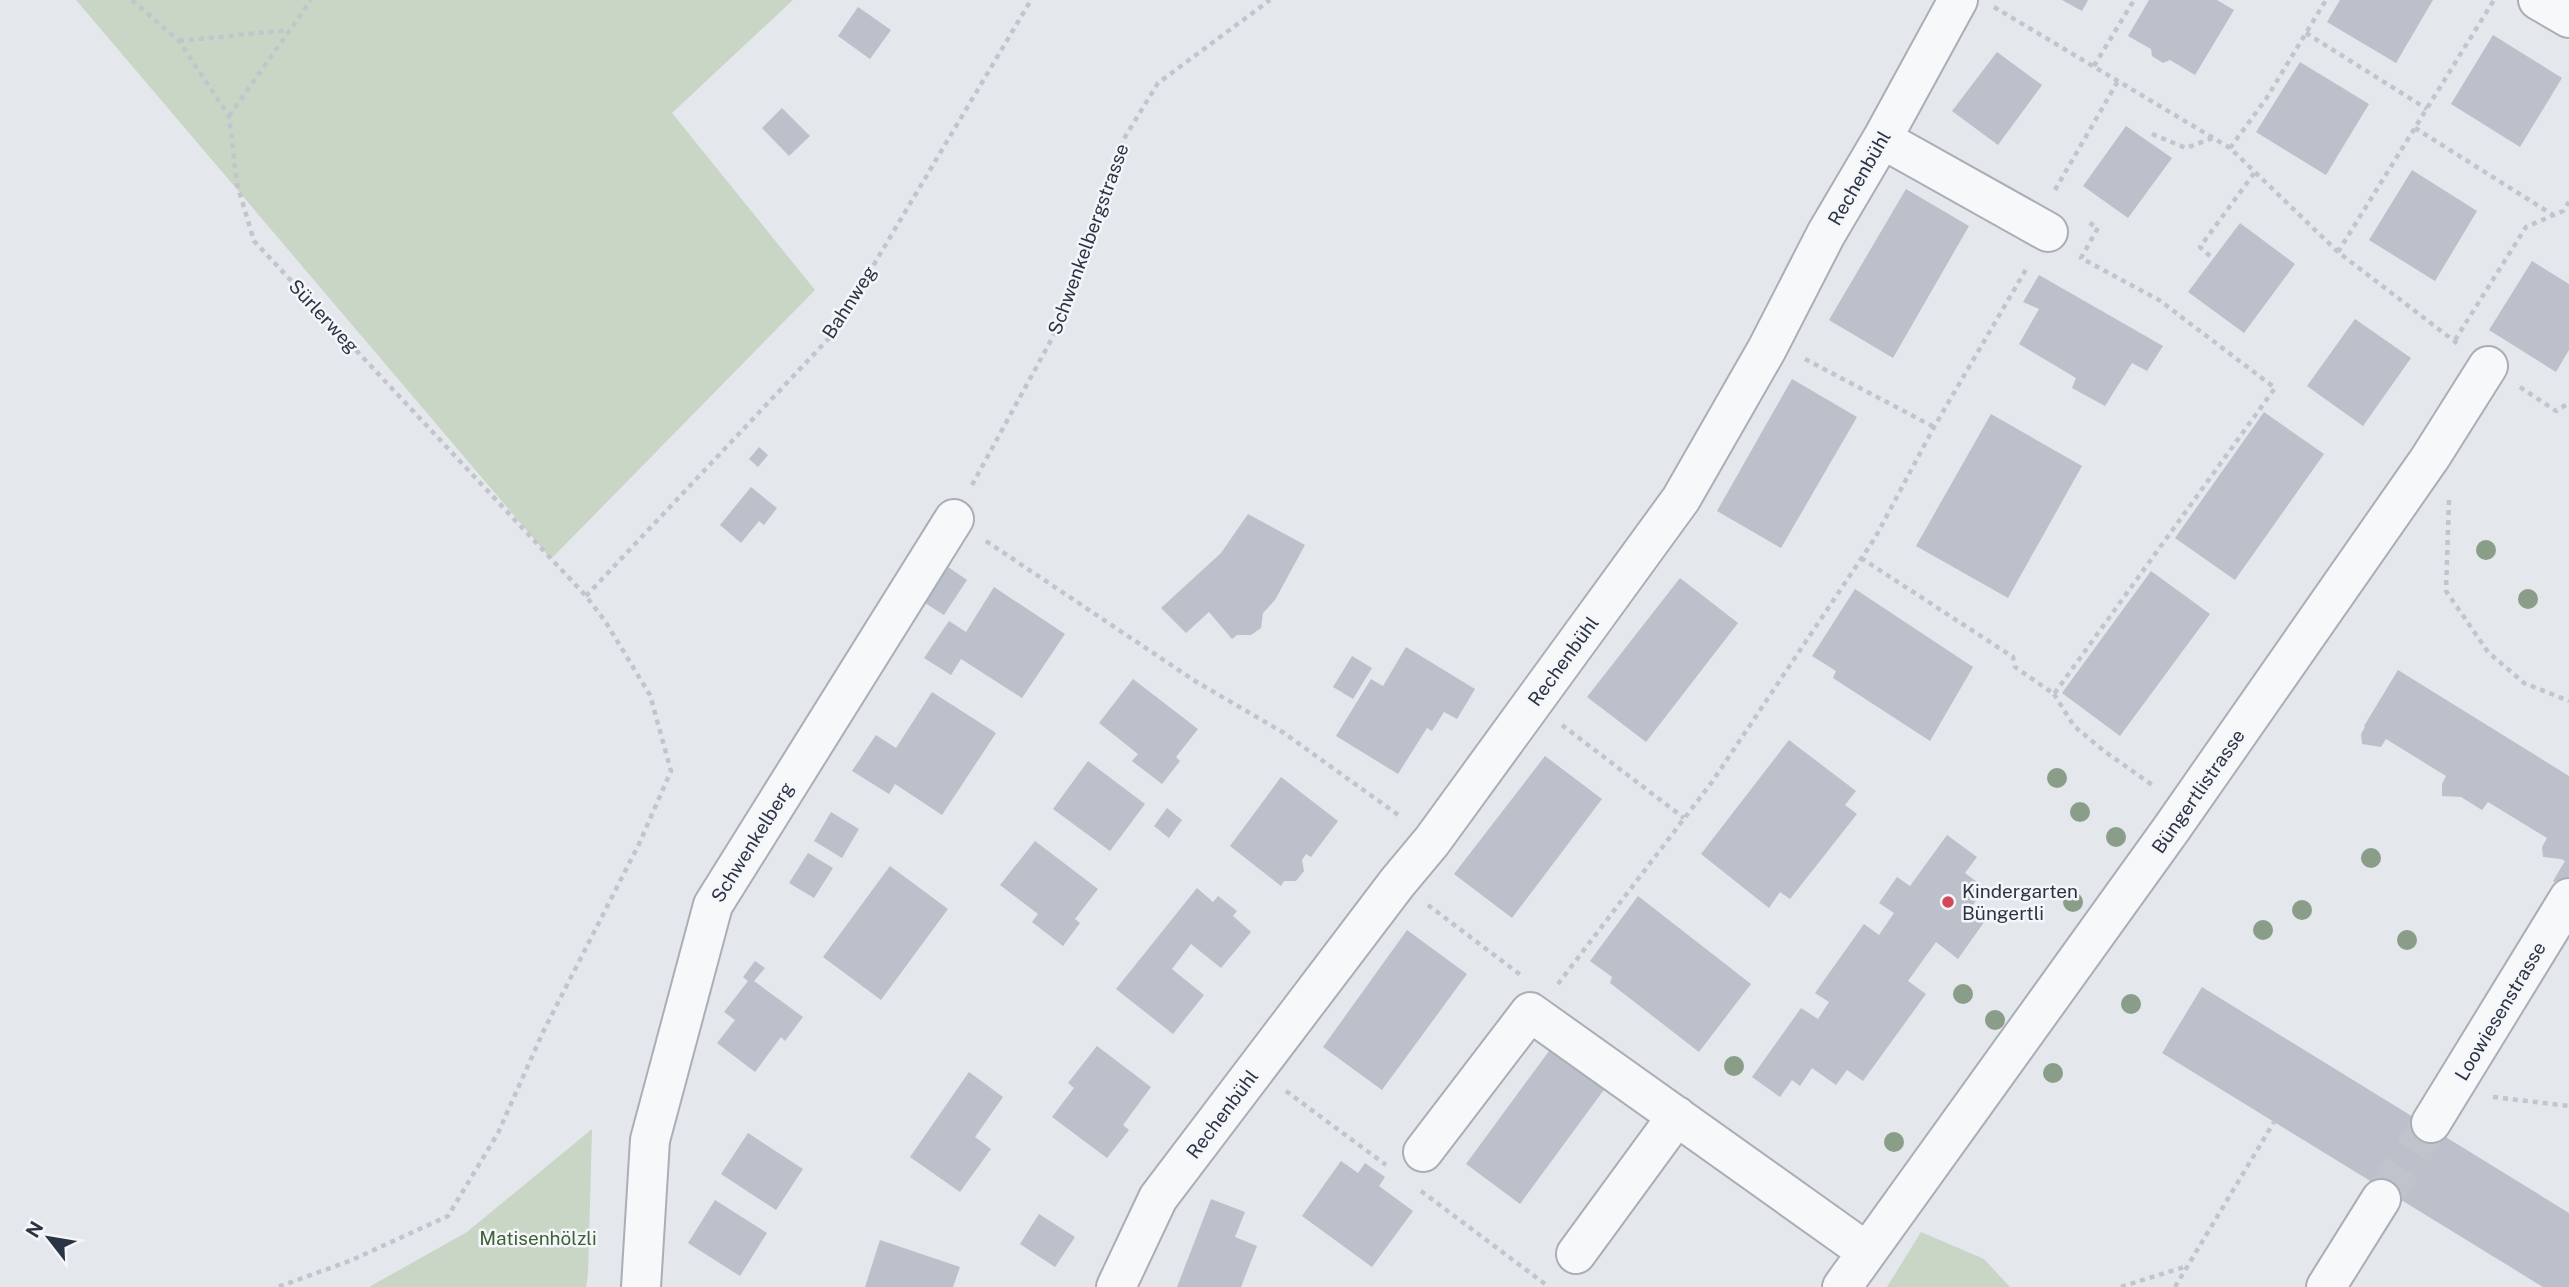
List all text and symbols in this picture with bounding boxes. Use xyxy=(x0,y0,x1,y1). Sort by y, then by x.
street label: Rechenbühl xyxy=(1823,127,1895,229)
street label: Schwenkelbergstrasse xyxy=(1043,141,1133,337)
street label: Bahnweg xyxy=(817,261,881,342)
street label: Sürlerweg xyxy=(285,275,364,357)
street label: Rechenbühl xyxy=(1523,612,1603,710)
street label: Büngertlistrasse xyxy=(2147,725,2249,857)
street label: Schwenkelberg xyxy=(706,778,798,906)
place label: Kindergarten Büngertli xyxy=(1962,880,2078,924)
marker: Kindergarten Büngertli xyxy=(1940,894,1956,910)
street label: Loowiesenstrasse xyxy=(2450,938,2550,1084)
street label: Rechenbühl xyxy=(1182,1065,1262,1163)
north arrow xyxy=(14,1203,84,1273)
text: N xyxy=(21,1217,48,1241)
park label: Matisenhölzli xyxy=(479,1227,597,1249)

